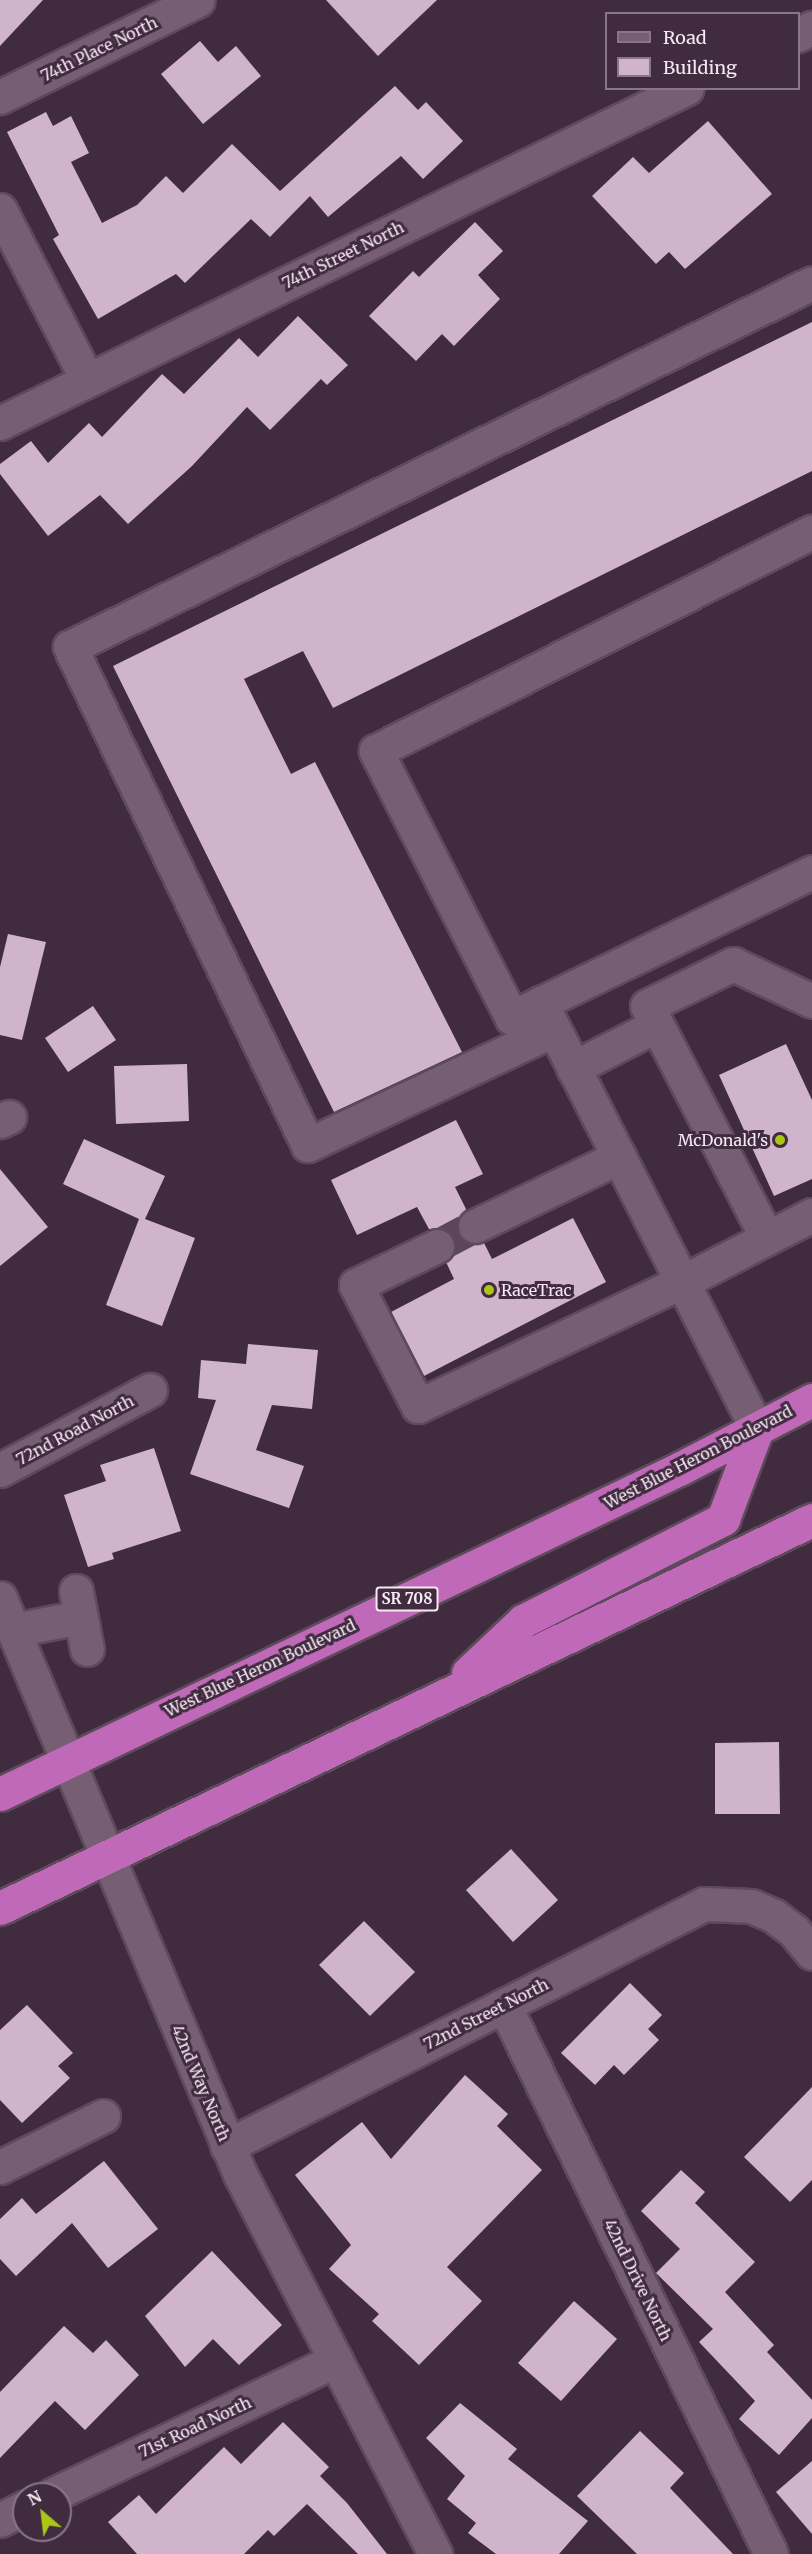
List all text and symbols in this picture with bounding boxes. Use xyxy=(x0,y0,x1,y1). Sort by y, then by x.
legend xyxy=(605,12,800,90)
street label: 74th Place North xyxy=(38,13,160,85)
text: Road xyxy=(663,26,707,49)
text: Building xyxy=(663,56,737,79)
street label: 74th Street North xyxy=(279,217,407,293)
place label: McDonald's xyxy=(678,1130,768,1150)
marker: McDonald's xyxy=(773,1133,787,1147)
place label: RaceTrac xyxy=(501,1280,572,1300)
marker: RaceTrac xyxy=(482,1283,496,1297)
street label: 72nd Road North xyxy=(13,1391,137,1469)
street label: West Blue Heron Boulevard xyxy=(601,1401,795,1513)
road number: SR 708 xyxy=(376,1587,438,1611)
street label: West Blue Heron Boulevard xyxy=(162,1615,358,1721)
street label: 72nd Street North xyxy=(420,1974,552,2054)
street label: 42nd Way North xyxy=(168,2022,234,2144)
street label: 42nd Drive North xyxy=(600,2216,676,2344)
street label: 71st Road North xyxy=(136,2393,254,2461)
north arrow xyxy=(12,2482,72,2542)
text: N xyxy=(24,2486,45,2510)

